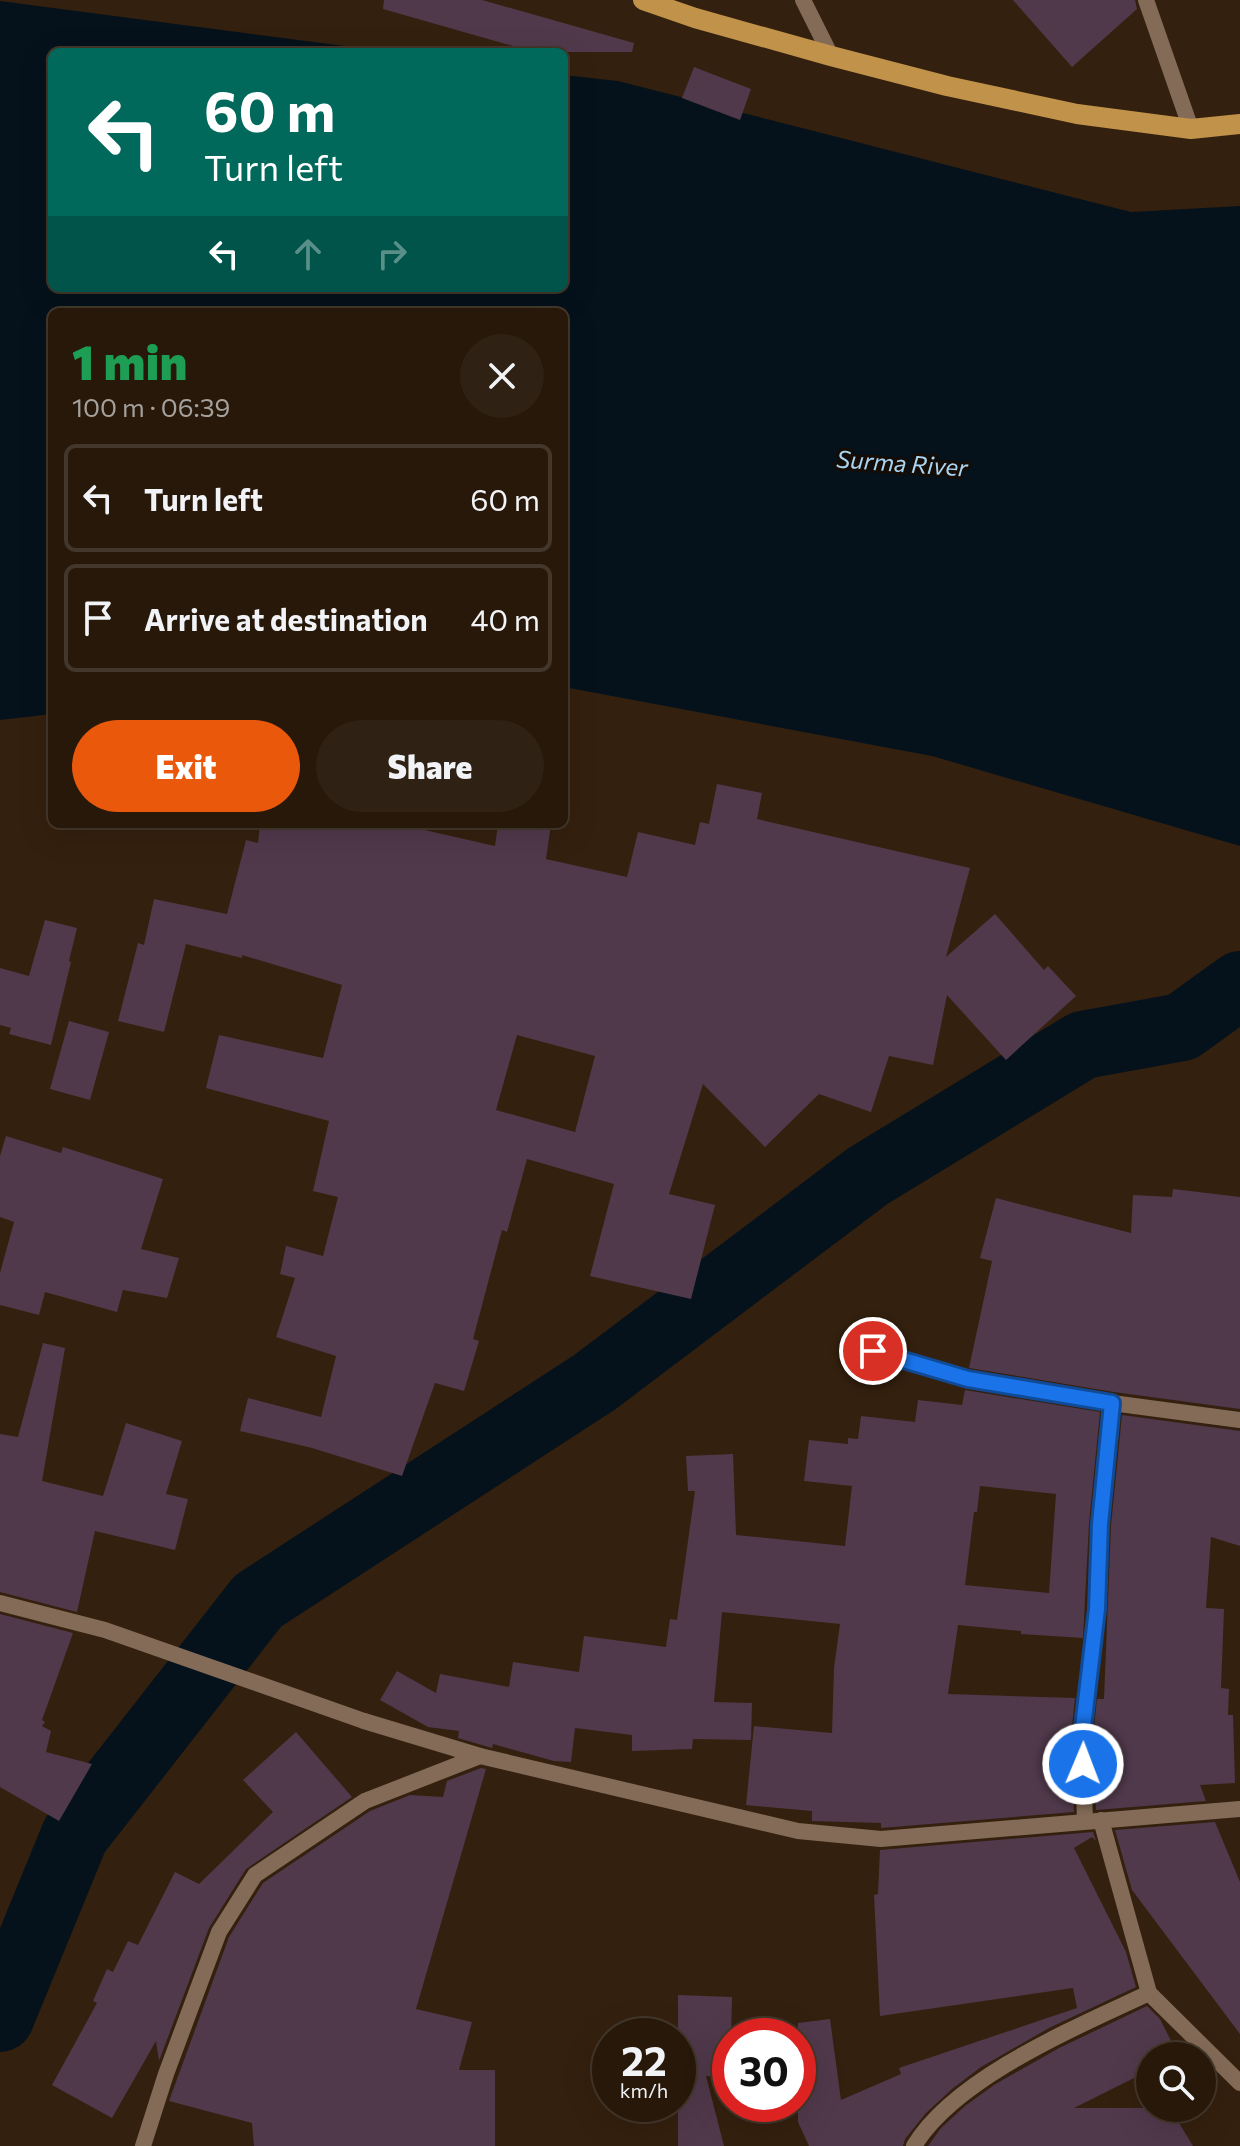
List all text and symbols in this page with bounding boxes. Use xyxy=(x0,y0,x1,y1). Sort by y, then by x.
text: 60 m xyxy=(204,75,335,144)
icon: left xyxy=(72,80,176,184)
text: Turn left xyxy=(204,144,343,188)
icon: left xyxy=(202,232,246,276)
icon: ahead xyxy=(286,232,330,276)
icon: right xyxy=(370,232,414,276)
text: 1 min xyxy=(72,331,187,390)
button: close xyxy=(460,334,544,418)
text: 100 m · 06:39 xyxy=(72,391,230,422)
water label: Surma River xyxy=(835,443,970,482)
icon: left xyxy=(76,476,120,520)
text: Turn left xyxy=(144,480,263,517)
text: 60 m xyxy=(470,480,540,517)
icon: arrive xyxy=(76,596,120,640)
text: Arrive at destination xyxy=(144,600,428,637)
text: 40 m xyxy=(471,600,540,637)
button: Exit xyxy=(72,720,300,812)
button: Share xyxy=(316,720,544,812)
pin xyxy=(839,1317,907,1385)
icon: arrive xyxy=(851,1329,895,1373)
position arrow xyxy=(1041,1722,1125,1806)
speed limit sign: 30 xyxy=(712,2018,816,2122)
text: 22 xyxy=(621,2035,667,2084)
map controls xyxy=(1136,2042,1216,2122)
button: search xyxy=(1136,2042,1216,2122)
text: km/h xyxy=(620,2078,668,2102)

